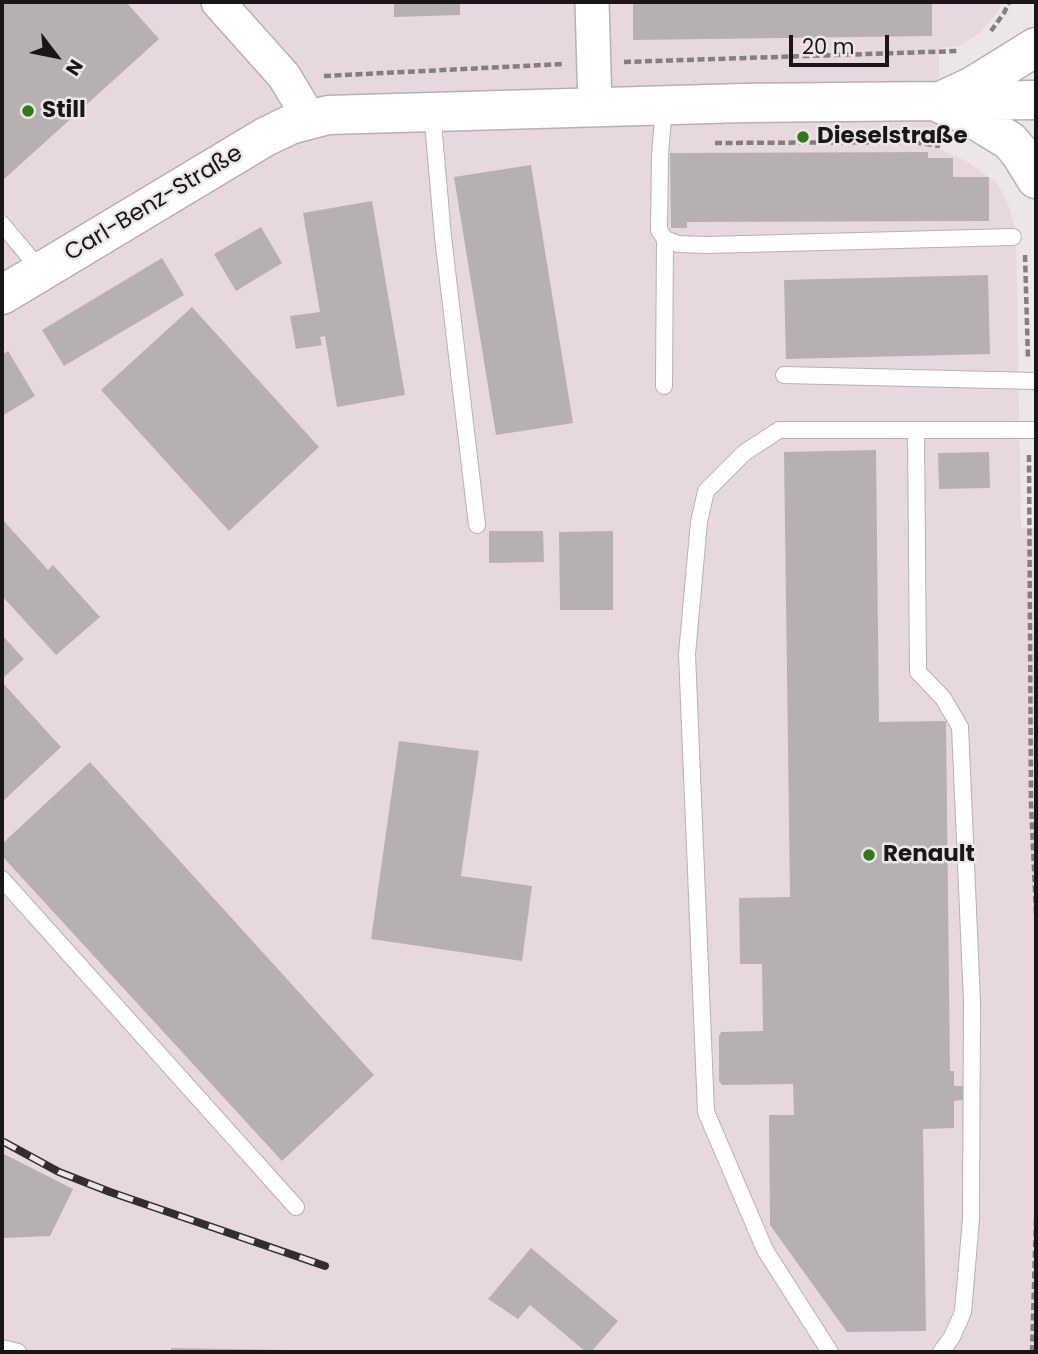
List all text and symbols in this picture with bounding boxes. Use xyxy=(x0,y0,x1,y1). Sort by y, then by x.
north arrow xyxy=(21,21,91,91)
scale bar xyxy=(793,21,893,65)
text: 20 m xyxy=(802,32,855,61)
text: N xyxy=(59,54,89,81)
place label: Still xyxy=(42,97,86,125)
marker: Still xyxy=(20,103,36,119)
place label: Dieselstraße xyxy=(817,123,968,151)
marker: Dieselstraße xyxy=(795,129,811,145)
street label: Carl-Benz-Straße xyxy=(60,140,248,268)
place label: Renault xyxy=(883,841,975,869)
marker: Renault xyxy=(861,847,877,863)

